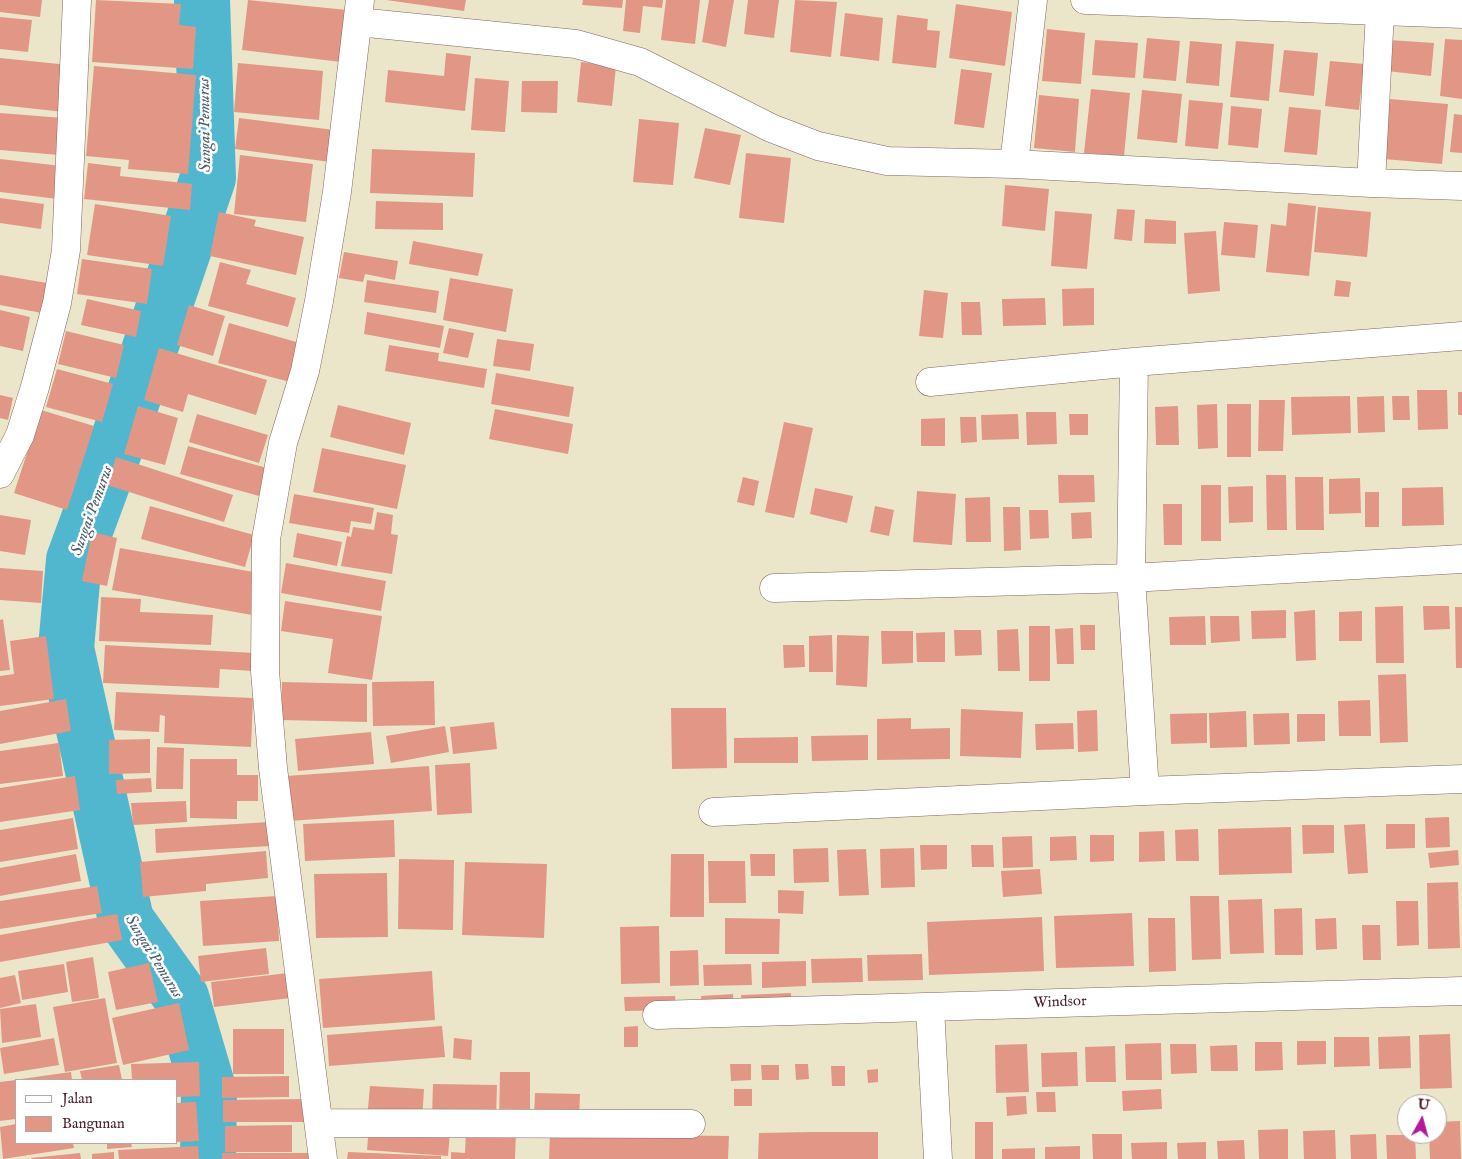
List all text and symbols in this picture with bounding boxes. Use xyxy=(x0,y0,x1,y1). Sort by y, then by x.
water label: Sungai Pemurus xyxy=(196,78,216,172)
water label: Sungai Pemurus xyxy=(68,464,118,558)
water label: Sungai Pemurus xyxy=(120,912,186,1002)
street label: Windsor xyxy=(1033,993,1087,1013)
legend xyxy=(15,1079,178,1144)
text: Jalan xyxy=(62,1089,93,1108)
north arrow xyxy=(1397,1094,1447,1144)
text: U xyxy=(1417,1095,1431,1115)
text: Bangunan xyxy=(62,1114,125,1133)

